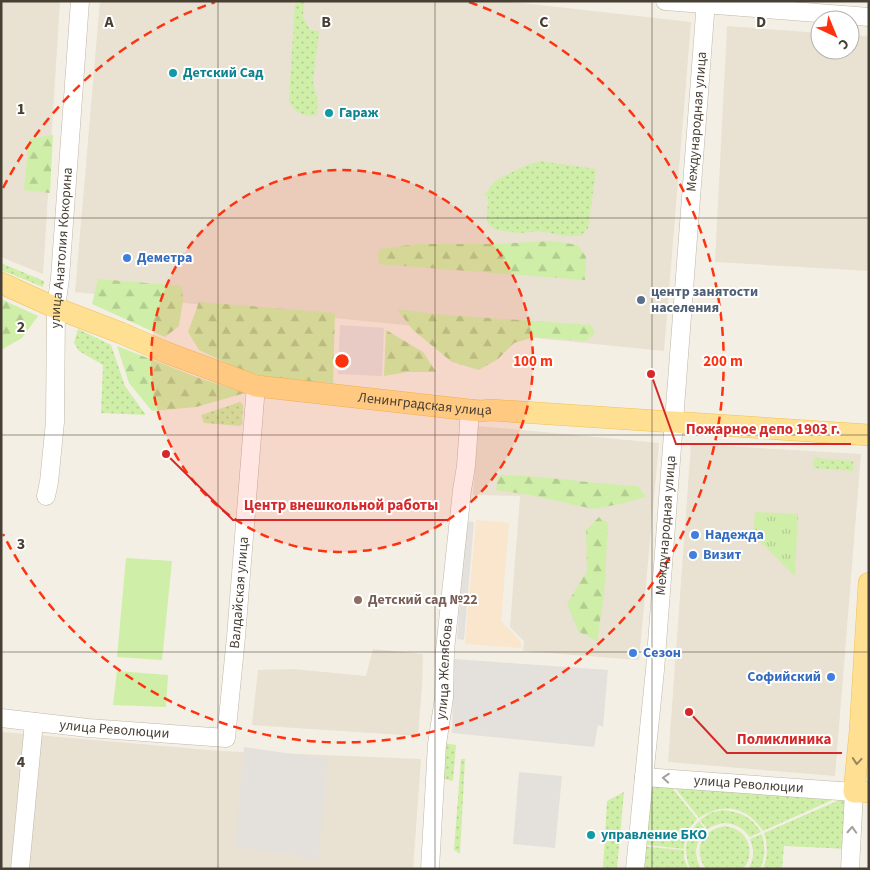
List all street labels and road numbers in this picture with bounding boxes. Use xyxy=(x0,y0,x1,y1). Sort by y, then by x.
street label: Международная улица xyxy=(681,51,712,192)
street label: улица Анатолия Кокорина xyxy=(46,167,78,329)
street label: Ленинградская улица xyxy=(357,388,493,421)
street label: Международная улица xyxy=(651,455,681,596)
street label: Валдайская улица xyxy=(225,536,254,649)
street label: улица Желябова xyxy=(431,617,458,721)
street label: улица Революции xyxy=(58,715,170,744)
street label: улица Революции xyxy=(693,771,804,798)

